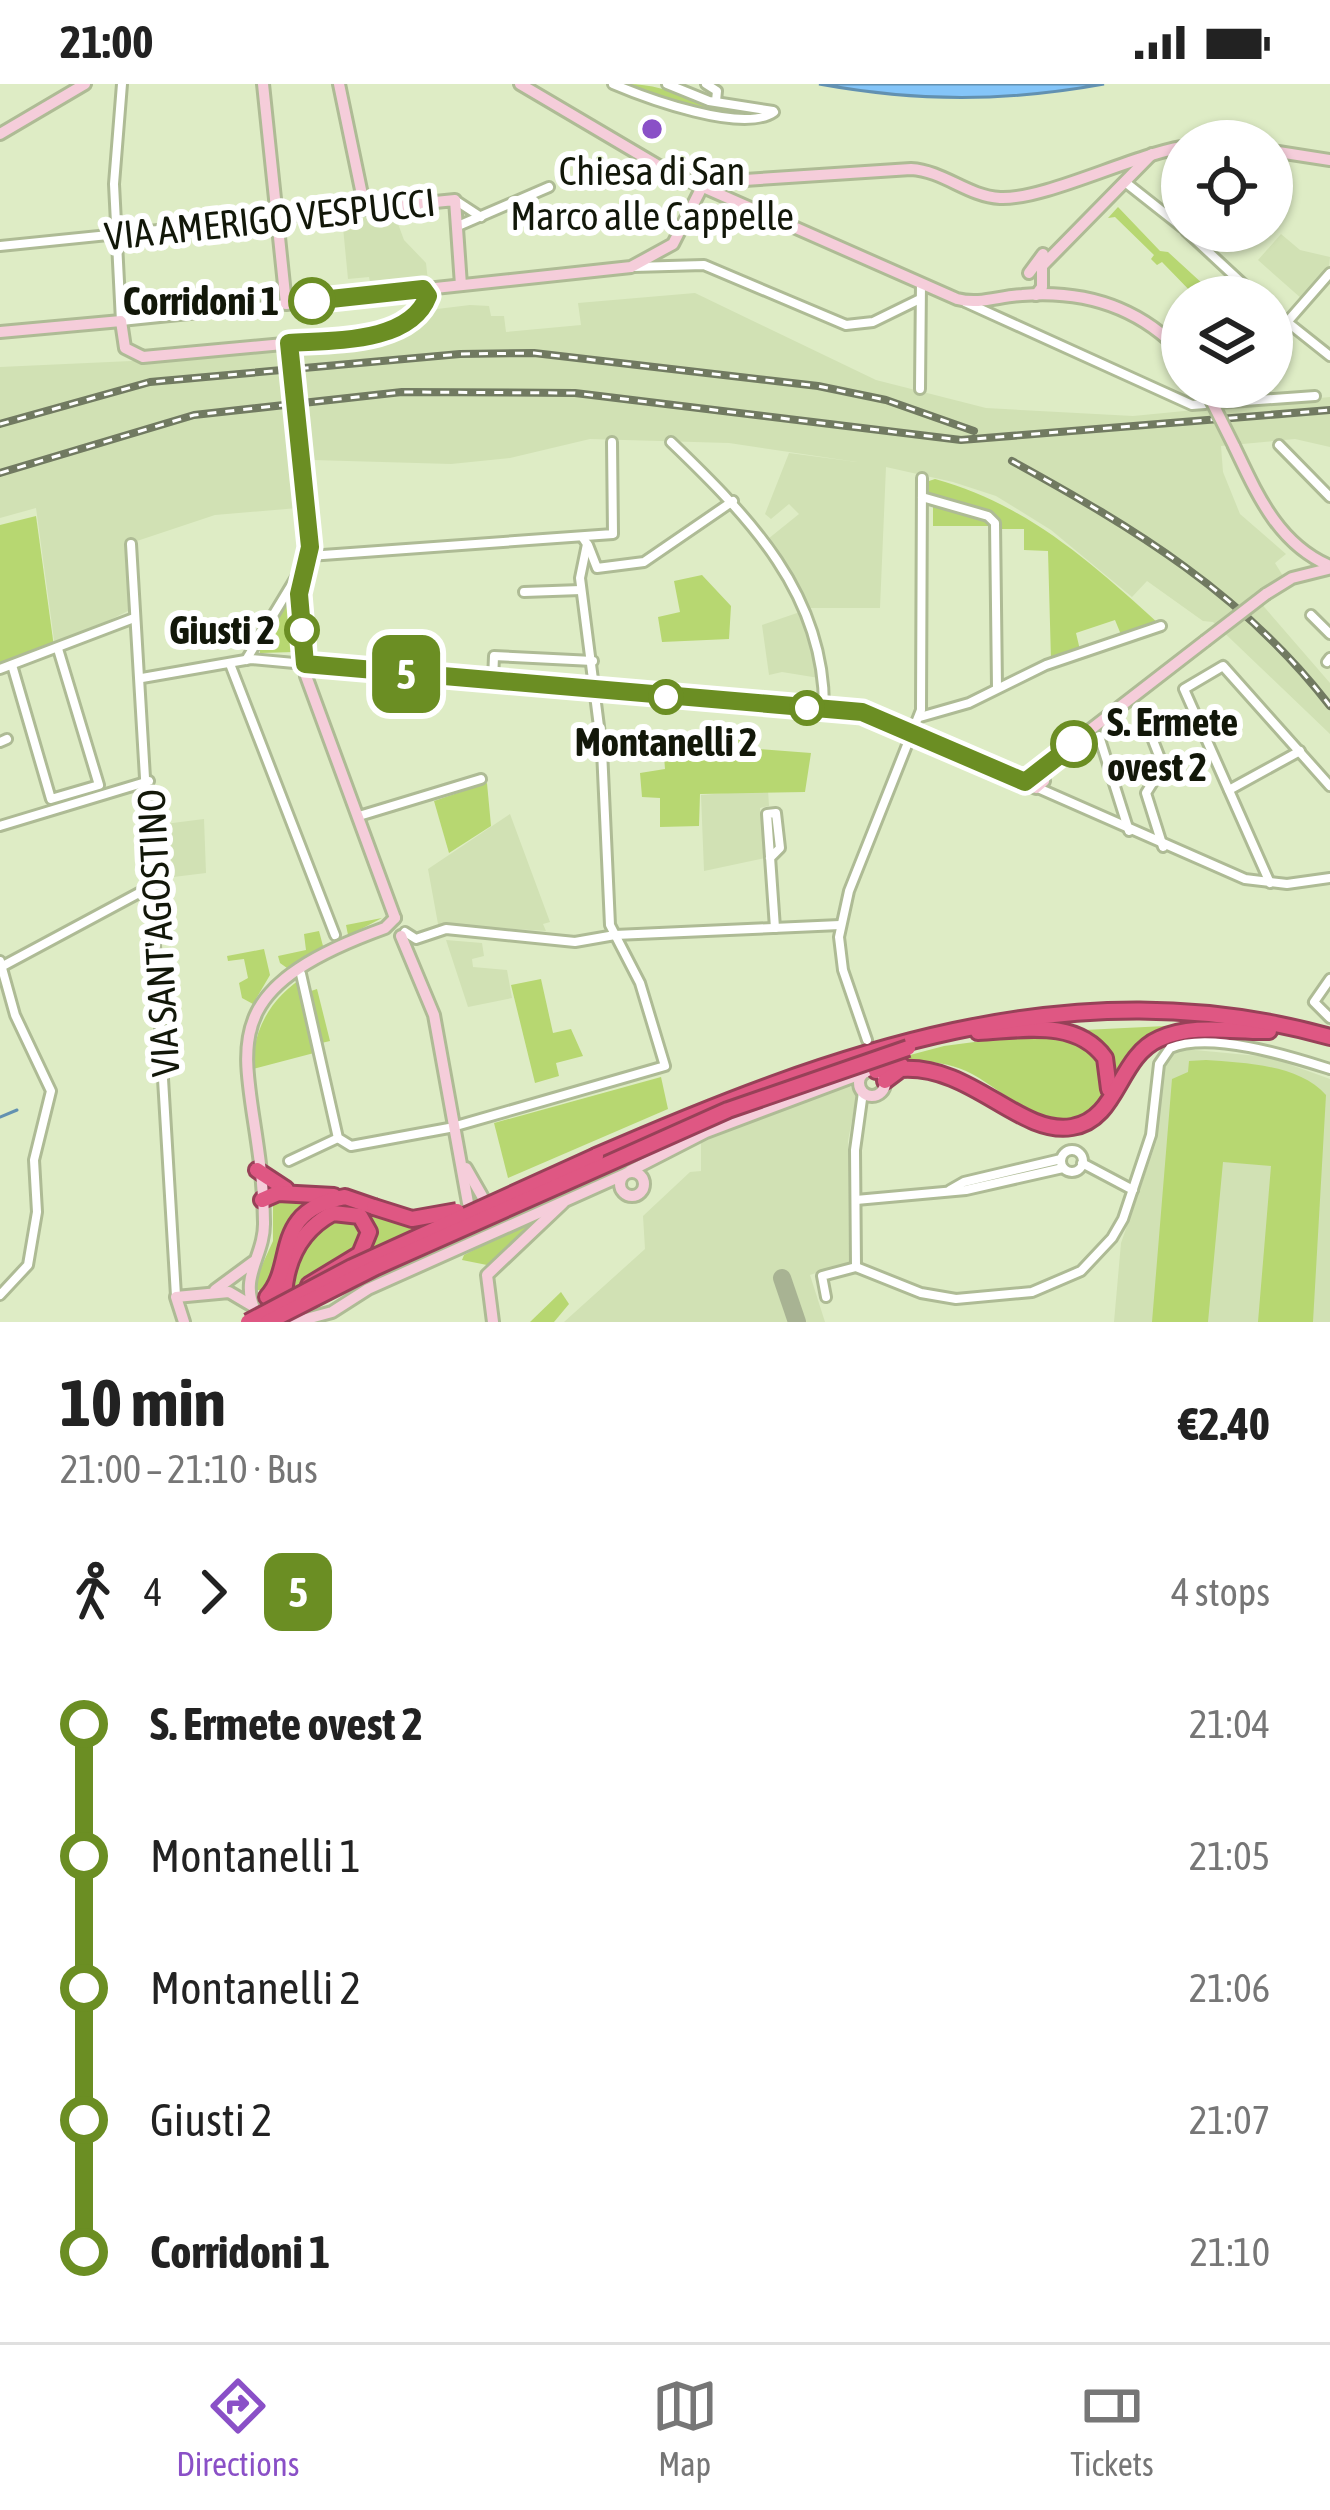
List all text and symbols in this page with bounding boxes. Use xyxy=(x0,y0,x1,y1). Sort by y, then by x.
text: 21:00 xyxy=(60,16,154,68)
marker: Chiesa di San Marco alle Cappelle xyxy=(639,116,665,142)
map controls xyxy=(1161,120,1293,408)
button: locate xyxy=(1161,120,1293,252)
place label: Chiesa di San Marco alle Cappelle xyxy=(510,149,794,238)
street label: VIA AMERIGO VESPUCCI xyxy=(103,180,437,258)
button: layers xyxy=(1161,276,1293,408)
place label: Corridoni 1 xyxy=(123,279,279,323)
marker: Corridoni 1 xyxy=(290,279,334,323)
place label: Giusti 2 xyxy=(169,608,275,652)
marker: Giusti 2 xyxy=(286,614,318,646)
line badge: 5 xyxy=(367,635,445,713)
text: 5 xyxy=(396,650,416,698)
marker: Montanelli 2 xyxy=(650,681,682,713)
unlabelled marker xyxy=(791,692,823,724)
place label: S. Ermete ovest 2 xyxy=(1107,700,1238,789)
place label: Montanelli 2 xyxy=(575,720,757,764)
marker: S. Ermete ovest 2 xyxy=(1052,722,1096,766)
street label: VIA SANT'AGOSTINO xyxy=(129,788,187,1078)
text: 10 min xyxy=(60,1364,226,1440)
text: €2.40 xyxy=(1178,1398,1270,1450)
text: 21:00 – 21:10 · Bus xyxy=(60,1447,318,1491)
icon: walk xyxy=(60,1559,126,1625)
icon: forward xyxy=(180,1559,246,1625)
text: 5 xyxy=(288,1568,308,1616)
text: 4 xyxy=(144,1570,162,1614)
text: 4 stops xyxy=(1171,1570,1270,1614)
text: S. Ermete ovest 2 xyxy=(150,1698,423,1750)
text: 21:04 xyxy=(1189,1702,1270,1746)
text: Montanelli 1 xyxy=(150,1830,361,1882)
text: 21:05 xyxy=(1189,1834,1270,1878)
text: Montanelli 2 xyxy=(150,1962,361,2014)
text: 21:06 xyxy=(1189,1966,1270,2010)
text: Giusti 2 xyxy=(150,2094,272,2146)
text: 21:07 xyxy=(1189,2098,1270,2142)
text: Corridoni 1 xyxy=(150,2226,330,2278)
text: 21:10 xyxy=(1190,2230,1270,2274)
tab: Directions xyxy=(176,2373,299,2483)
tab: Map xyxy=(652,2373,718,2483)
tab: Tickets xyxy=(1070,2373,1154,2483)

